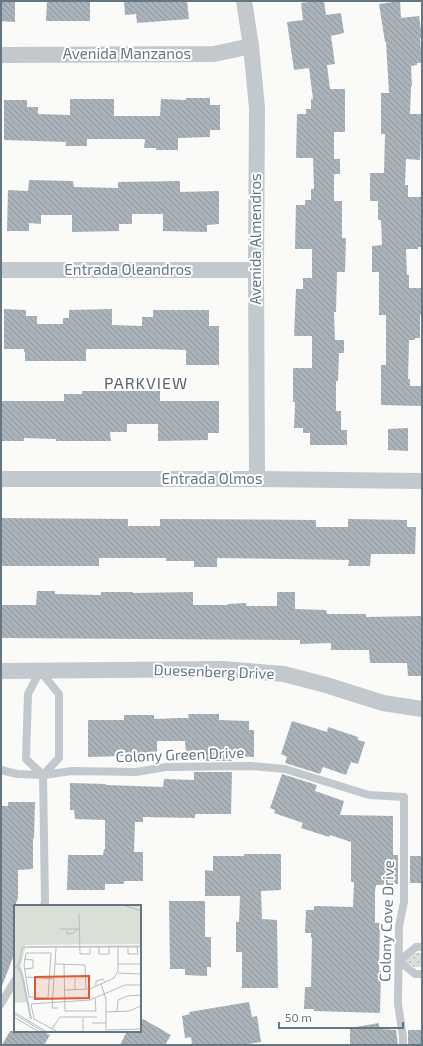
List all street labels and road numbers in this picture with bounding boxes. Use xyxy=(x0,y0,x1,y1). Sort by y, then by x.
street label: Avenida Manzanos xyxy=(63,44,191,62)
street label: Avenida Almendros xyxy=(246,173,264,305)
street label: Entrada Oleandros xyxy=(64,260,192,278)
street label: Entrada Olmos xyxy=(161,469,263,487)
street label: Duesenberg Drive xyxy=(153,660,275,682)
street label: Colony Green Drive xyxy=(115,743,245,765)
street label: Colony Cove Drive xyxy=(375,860,397,982)

